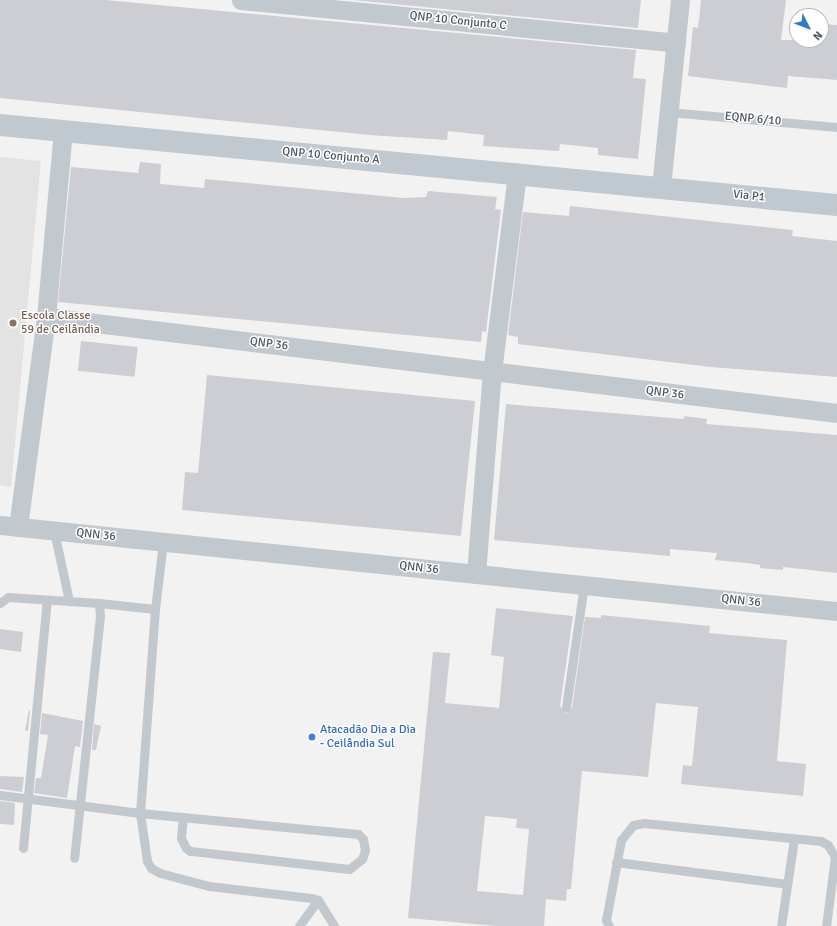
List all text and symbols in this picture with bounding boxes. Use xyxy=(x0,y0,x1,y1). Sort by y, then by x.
north arrow xyxy=(789,8,829,48)
street label: QNP 10 Conjunto C xyxy=(409,9,507,33)
text: N xyxy=(810,29,825,43)
street label: EQNP 6/10 xyxy=(724,109,782,129)
street label: QNP 10 Conjunto A xyxy=(282,145,380,167)
street label: Via P1 xyxy=(732,187,766,205)
place label: Escola Classe 59 de Ceilândia xyxy=(21,309,100,337)
marker: Escola Classe 59 de Ceilândia xyxy=(8,318,18,328)
street label: QNP 36 xyxy=(249,335,289,353)
street label: QNP 36 xyxy=(645,384,685,402)
street label: QNN 36 xyxy=(75,526,117,544)
street label: QNN 36 xyxy=(398,559,440,577)
street label: QNN 36 xyxy=(720,592,762,610)
place label: Atacadão Dia a Dia - Ceilândia Sul xyxy=(320,723,416,751)
marker: Atacadão Dia a Dia - Ceilândia Sul xyxy=(307,732,317,742)

